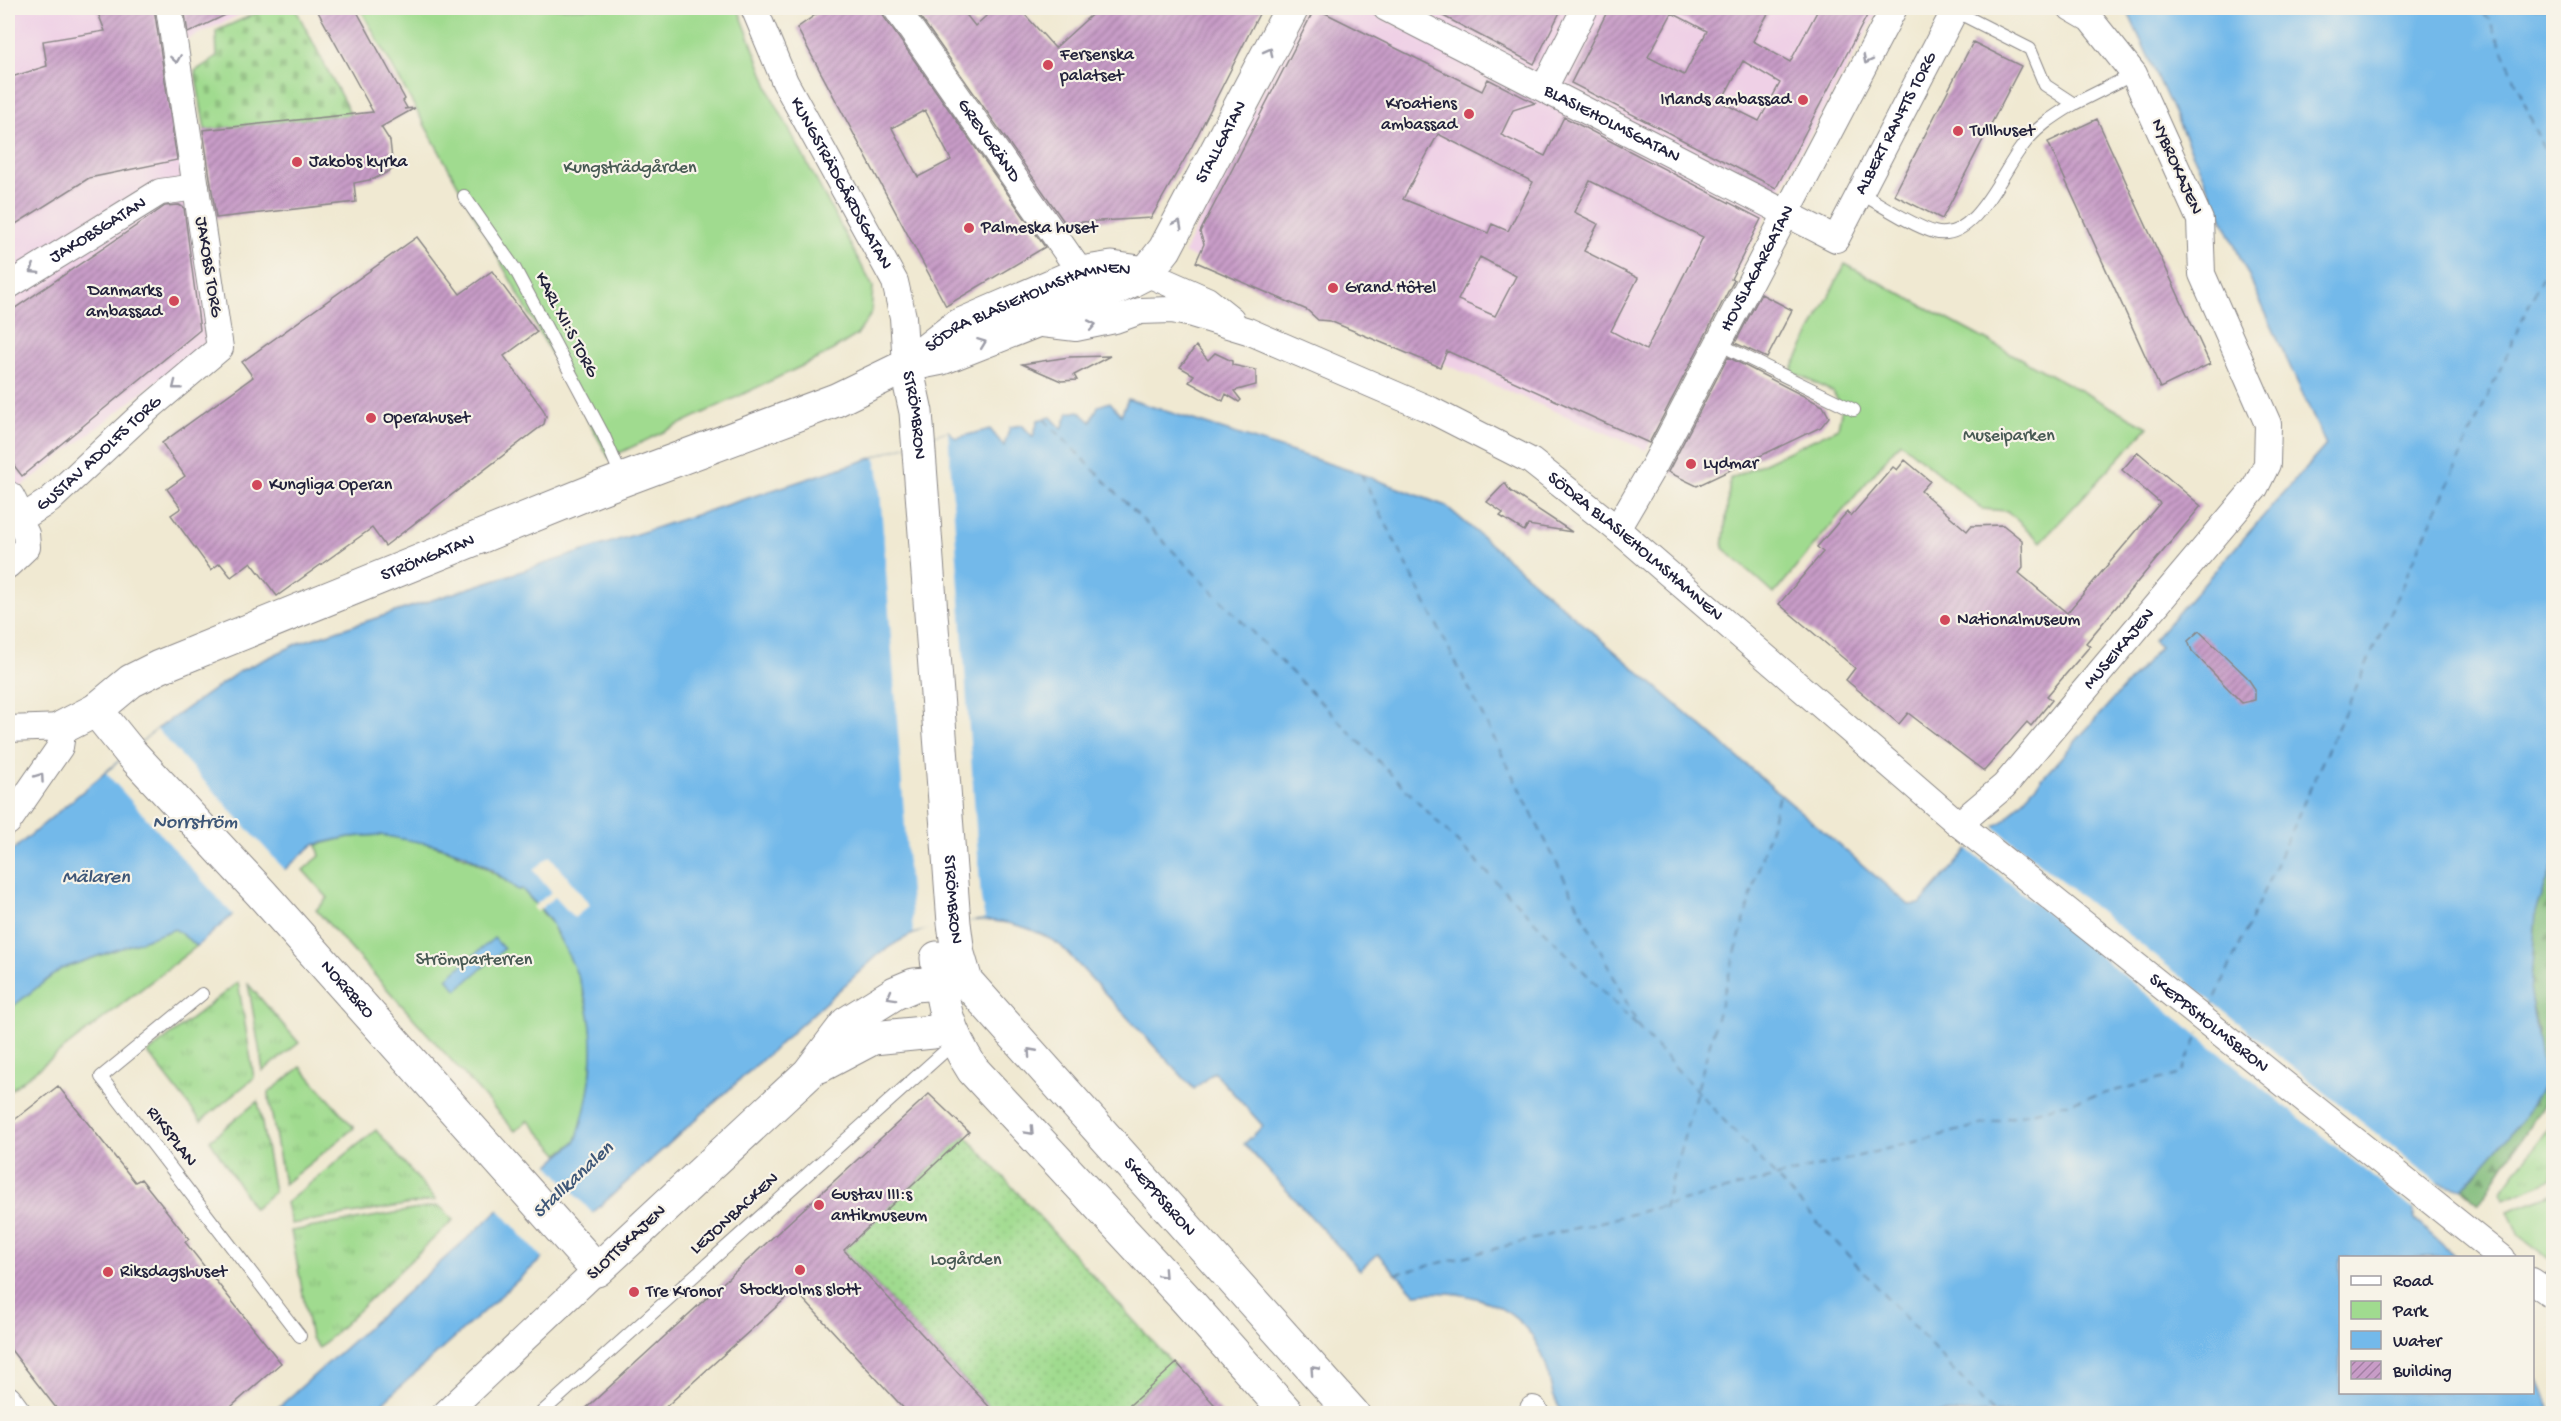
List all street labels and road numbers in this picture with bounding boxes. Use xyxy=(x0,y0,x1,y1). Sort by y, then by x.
street label: ALBERT RANFTS TORG xyxy=(1850,48,1942,198)
street label: BLASIEHOLMSGATAN xyxy=(1539,80,1684,168)
street label: KUNGSTRÄDGÅRDSGATAN xyxy=(785,94,897,273)
street label: GREVGRÄND xyxy=(952,95,1025,187)
street label: STALLGATAN xyxy=(1191,97,1252,187)
street label: NYBROKAJEN xyxy=(2146,116,2206,218)
street label: JAKOBSGATAN xyxy=(46,192,150,268)
street label: HOVSLAGARGATAN xyxy=(1716,202,1799,335)
street label: JAKOBS TORG xyxy=(190,215,226,319)
street label: SÖDRA BLASIEHOLMSHAMNEN xyxy=(921,257,1132,357)
street label: KARL XII:S TORG xyxy=(530,269,603,382)
street label: STRÖMBRON xyxy=(897,369,930,460)
street label: GUSTAV ADOLFS TORG xyxy=(33,391,166,516)
street label: SÖDRA BLASIEHOLMSHAMNEN xyxy=(1543,467,1727,626)
street label: STRÖMGATAN xyxy=(378,530,478,586)
street label: MUSEIKAJEN xyxy=(2079,604,2160,694)
street label: STRÖMBRON xyxy=(938,854,967,945)
street label: NORRBRO xyxy=(316,956,379,1023)
street label: SKEPPSHOLMSBRON xyxy=(2144,969,2273,1078)
street label: RIKSPLAN xyxy=(141,1103,201,1171)
street label: SKEPPSBRON xyxy=(1119,1153,1200,1241)
street label: LEJONBACKEN xyxy=(686,1169,784,1259)
street label: SLOTTSKAJEN xyxy=(583,1201,671,1285)

